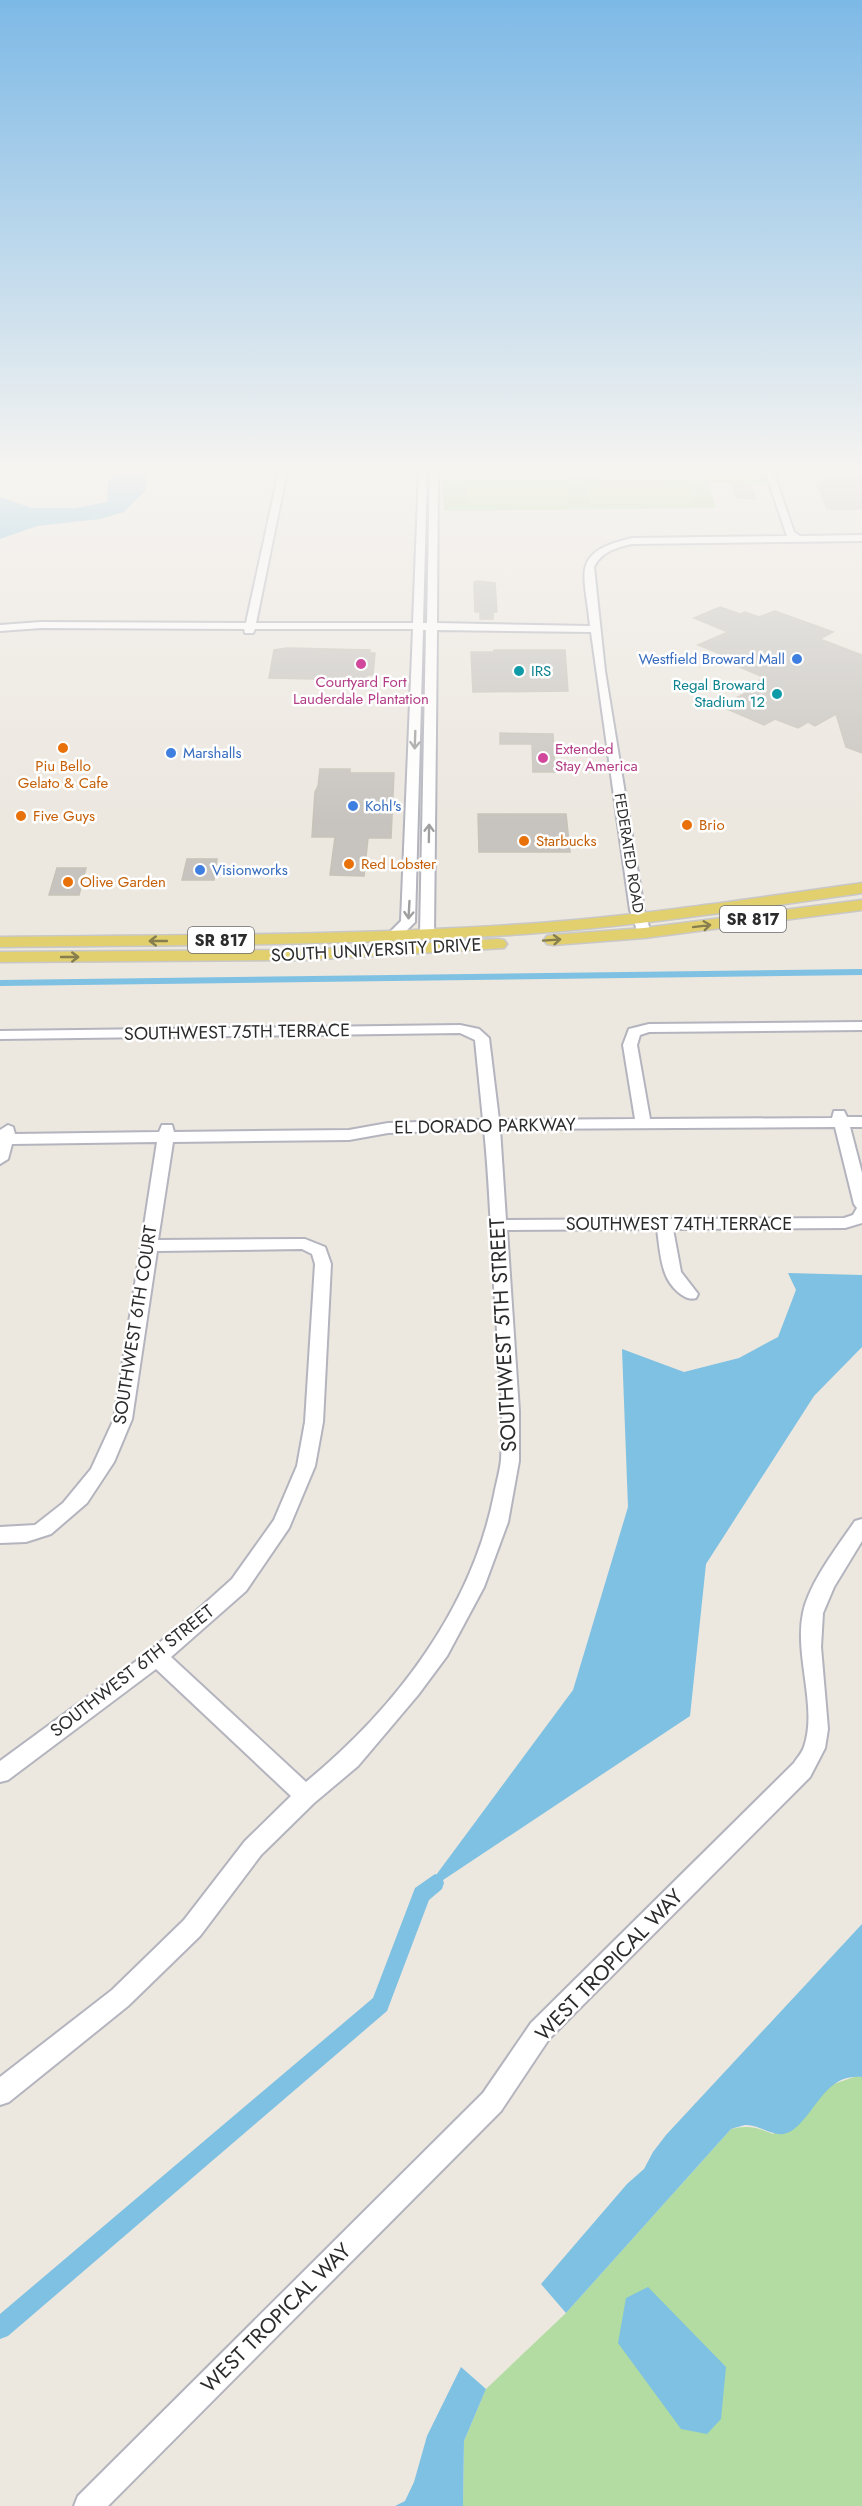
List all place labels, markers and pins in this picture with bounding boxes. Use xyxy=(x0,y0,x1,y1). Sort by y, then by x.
place label: Westfield Broward Mall xyxy=(638,648,785,670)
marker: Westfield Broward Mall xyxy=(790,652,804,666)
marker: Courtyard Fort Lauderdale Plantation xyxy=(354,657,368,671)
place label: IRS xyxy=(531,660,551,682)
marker: IRS xyxy=(512,664,526,678)
place label: Courtyard Fort Lauderdale Plantation xyxy=(293,671,429,710)
place label: Regal Broward Stadium 12 xyxy=(673,674,765,713)
marker: Regal Broward Stadium 12 xyxy=(770,687,784,701)
place label: Extended Stay America xyxy=(555,738,638,777)
marker: Piu Bello Gelato & Cafe xyxy=(56,741,70,755)
place label: Marshalls xyxy=(183,742,242,764)
marker: Marshalls xyxy=(164,746,178,760)
marker: Extended Stay America xyxy=(536,751,550,765)
place label: Piu Bello Gelato & Cafe xyxy=(18,755,108,794)
place label: Kohl's xyxy=(365,795,401,817)
marker: Kohl's xyxy=(346,799,360,813)
place label: Five Guys xyxy=(33,805,95,827)
marker: Five Guys xyxy=(14,809,28,823)
place label: Brio xyxy=(699,814,725,836)
marker: Brio xyxy=(680,818,694,832)
place label: Starbucks xyxy=(536,830,596,852)
marker: Starbucks xyxy=(517,834,531,848)
place label: Red Lobster xyxy=(361,853,437,875)
marker: Red Lobster xyxy=(342,857,356,871)
place label: Visionworks xyxy=(212,859,288,881)
marker: Visionworks xyxy=(193,863,207,877)
place label: Olive Garden xyxy=(80,871,166,893)
marker: Olive Garden xyxy=(61,875,75,889)

